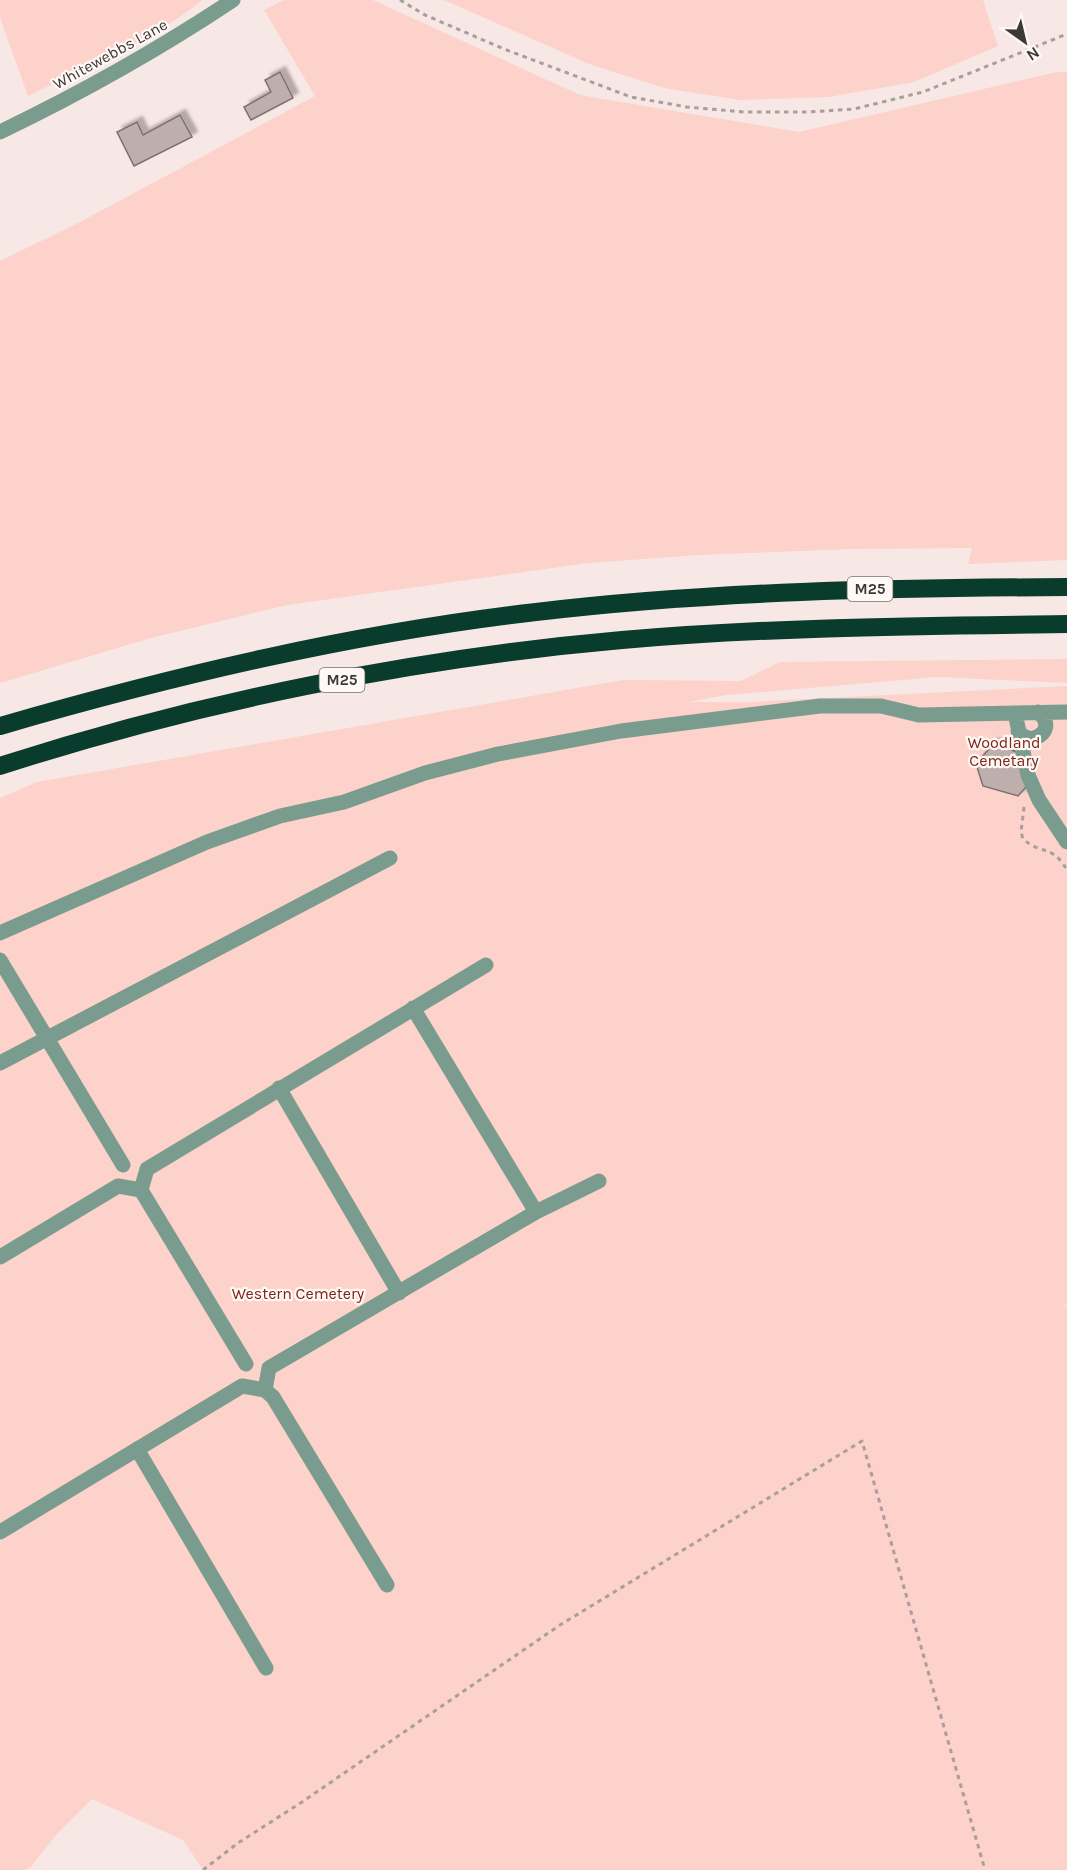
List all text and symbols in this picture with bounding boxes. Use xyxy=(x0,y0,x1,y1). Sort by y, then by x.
north arrow xyxy=(995,12,1055,72)
street label: Whitewebbs Lane xyxy=(49,15,171,93)
text: N xyxy=(1023,43,1043,65)
road number: M25 xyxy=(848,577,892,601)
road number: M25 xyxy=(320,668,364,692)
park label: Woodland Cemetary xyxy=(967,733,1041,770)
park label: Western Cemetery xyxy=(232,1284,365,1303)

